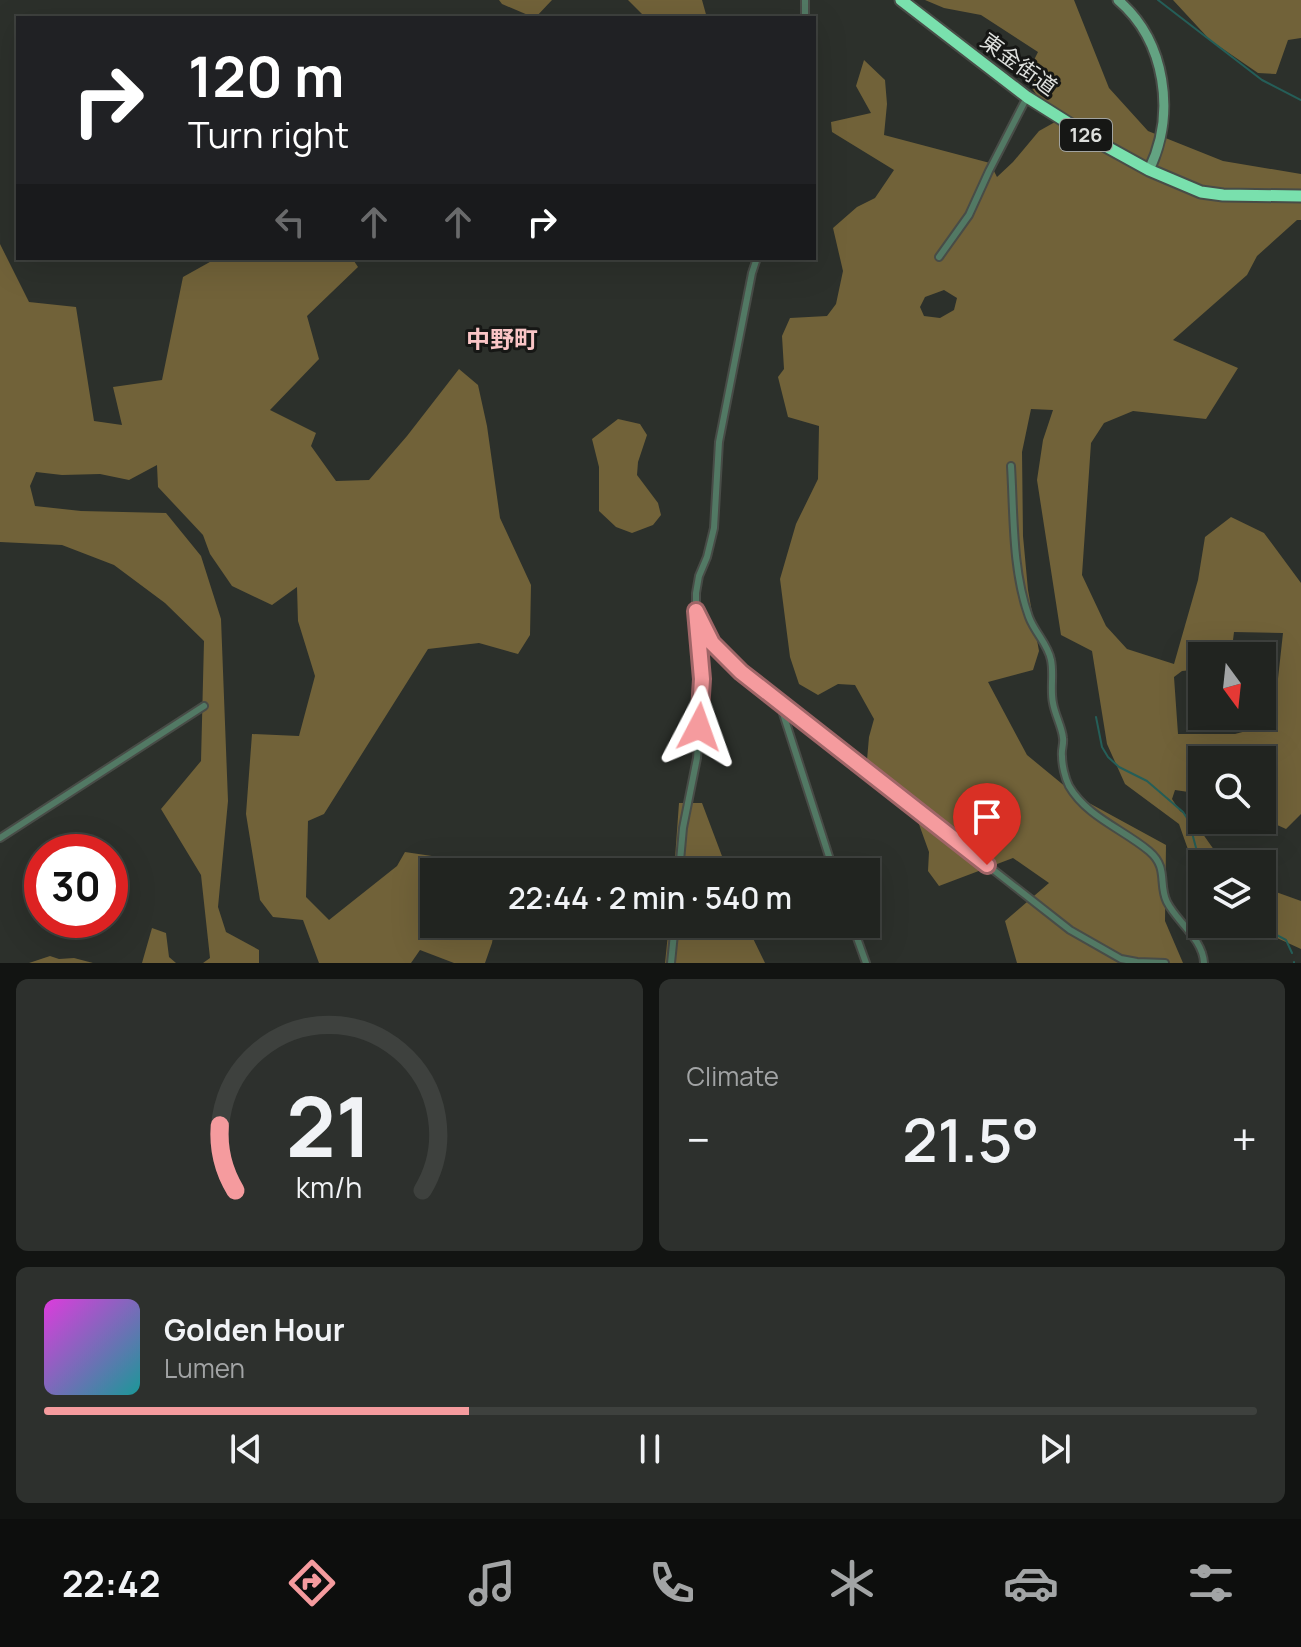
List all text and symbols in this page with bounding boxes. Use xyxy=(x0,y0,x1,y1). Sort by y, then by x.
street label: 東金街道 xyxy=(975,26,1063,102)
text: 120 m xyxy=(188,37,344,114)
icon: right xyxy=(56,48,160,152)
text: Turn right xyxy=(188,110,349,159)
road number: 126 xyxy=(1060,119,1112,151)
icon: left xyxy=(268,200,312,244)
icon: ahead xyxy=(352,200,396,244)
icon: ahead xyxy=(436,200,480,244)
icon: right xyxy=(520,200,564,244)
district label: 中野町 xyxy=(466,322,538,355)
north arrow xyxy=(1188,642,1276,730)
map controls xyxy=(1188,642,1276,938)
position arrow xyxy=(657,685,741,769)
button: search xyxy=(1188,746,1276,834)
pin xyxy=(953,783,1021,865)
icon: arrive xyxy=(965,795,1009,839)
speed limit sign: 30 xyxy=(24,834,128,938)
button: layers xyxy=(1188,850,1276,938)
text: 22:44 · 2 min · 540 m xyxy=(508,877,792,918)
text: Climate xyxy=(687,1058,779,1094)
text: 21 xyxy=(286,1068,372,1182)
text: 21.5° xyxy=(902,1098,1040,1180)
text: − xyxy=(687,1109,710,1169)
text: + xyxy=(1232,1109,1257,1169)
text: km/h xyxy=(296,1168,362,1207)
text: Golden Hour xyxy=(164,1309,345,1350)
text: Lumen xyxy=(164,1350,245,1386)
icon: previous xyxy=(224,1427,268,1471)
icon: pause xyxy=(628,1427,672,1471)
icon: next xyxy=(1033,1427,1077,1471)
icon: directions xyxy=(284,1555,340,1611)
icon: music xyxy=(464,1555,520,1611)
icon: phone xyxy=(644,1555,700,1611)
icon: climate xyxy=(824,1555,880,1611)
icon: car xyxy=(1003,1555,1059,1611)
icon: filters xyxy=(1183,1555,1239,1611)
text: 22:42 xyxy=(62,1559,160,1608)

